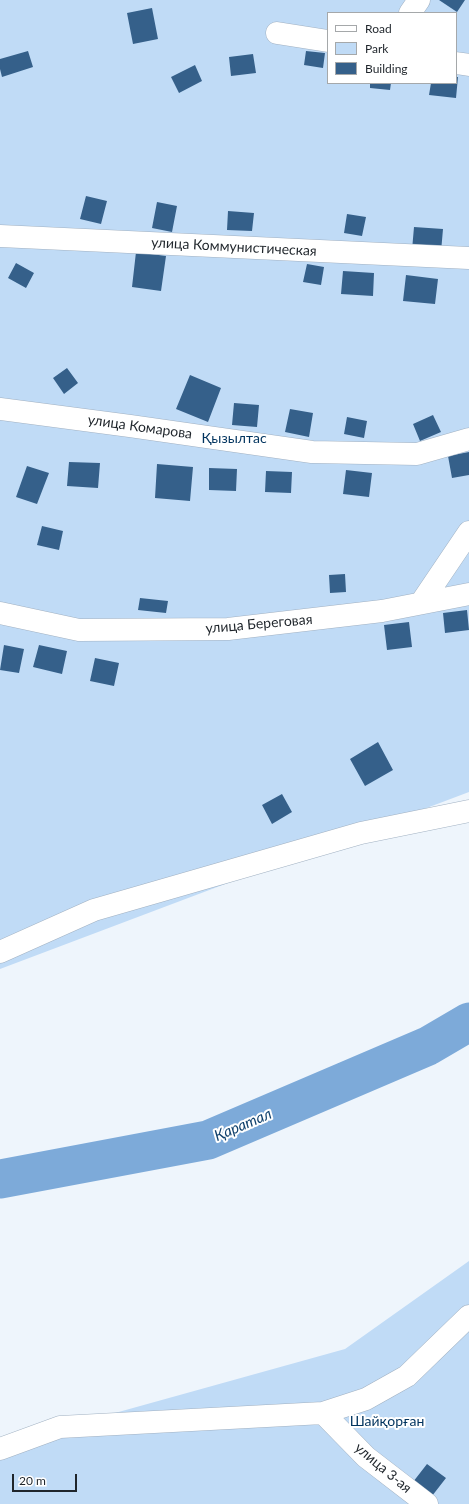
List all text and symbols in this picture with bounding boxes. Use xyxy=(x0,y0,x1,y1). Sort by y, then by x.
legend xyxy=(327,12,457,84)
text: Road xyxy=(365,21,392,36)
text: Park xyxy=(365,41,388,56)
text: Building xyxy=(365,61,408,76)
street label: улица Коммунистическая xyxy=(151,234,317,260)
street label: улица Комарова xyxy=(87,411,193,443)
park label: Қызылтас xyxy=(201,430,267,446)
street label: улица Береговая xyxy=(205,611,313,637)
water label: Қаратал xyxy=(212,1105,274,1145)
park label: Шайқорған xyxy=(350,1413,424,1429)
street label: улица 3-ая xyxy=(351,1439,415,1497)
scale bar xyxy=(14,1466,79,1492)
text: 20 m xyxy=(19,1473,46,1488)

